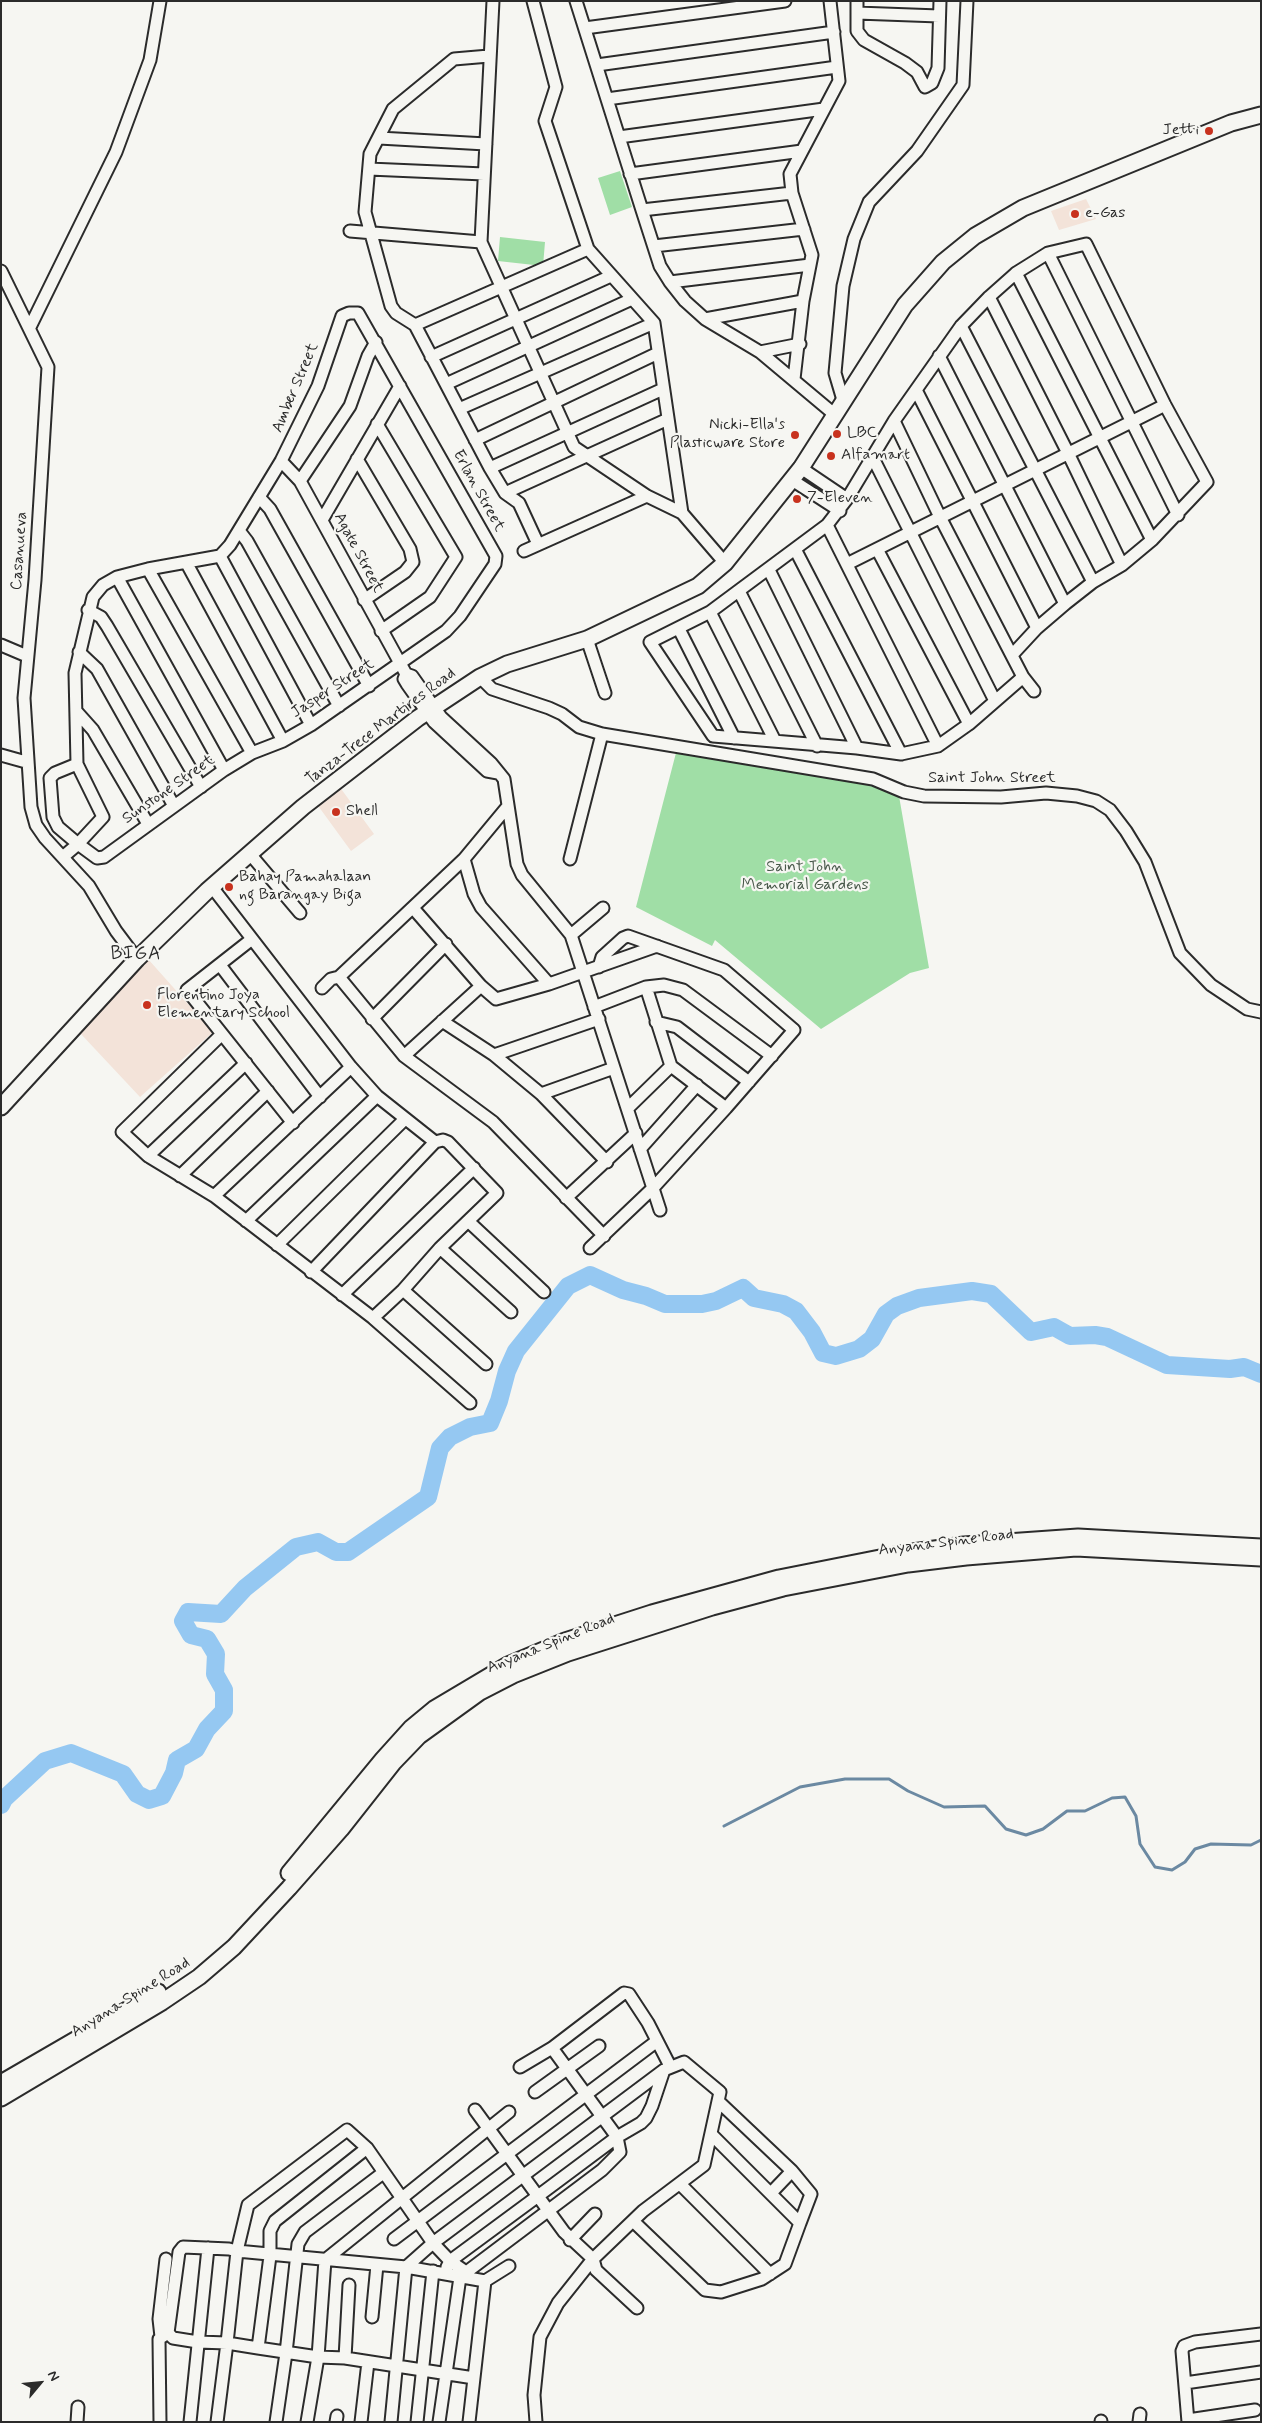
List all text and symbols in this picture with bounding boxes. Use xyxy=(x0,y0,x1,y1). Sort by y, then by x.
place label: Jetti xyxy=(1162,121,1199,141)
marker: Jetti xyxy=(1203,125,1215,137)
place label: e-Gas xyxy=(1085,204,1125,224)
marker: e-Gas xyxy=(1069,208,1081,220)
street label: Amber Street xyxy=(268,340,324,436)
place label: Nicki-Ella's Plasticware Store xyxy=(670,416,785,454)
place label: LBC xyxy=(847,424,877,444)
marker: LBC xyxy=(831,428,843,440)
marker: Nicki-Ella's Plasticware Store xyxy=(789,429,801,441)
place label: Alfamart xyxy=(841,446,910,466)
street label: Erlan Street xyxy=(448,447,508,535)
marker: Alfamart xyxy=(825,450,837,462)
place label: 7-Eleven xyxy=(807,489,873,509)
marker: 7-Eleven xyxy=(791,493,803,505)
street label: Agate Street xyxy=(329,510,387,596)
street label: Casanueva xyxy=(8,511,32,591)
street label: Jasper Street xyxy=(288,655,378,723)
street label: Tanza-Trece Martires Road xyxy=(302,664,460,790)
street label: Sunstone Street xyxy=(119,751,219,829)
street label: Saint John Street xyxy=(928,769,1056,789)
place label: Shell xyxy=(346,802,378,822)
marker: Shell xyxy=(330,806,342,818)
park label: Saint John Memorial Gardens xyxy=(741,858,869,896)
place label: Bahay Pamahalaan ng Barangay Biga xyxy=(239,868,371,906)
marker: Bahay Pamahalaan ng Barangay Biga xyxy=(223,881,235,893)
district label: BIGA xyxy=(110,944,162,966)
place label: Florentino Joya Elementary School xyxy=(157,986,290,1024)
marker: Florentino Joya Elementary School xyxy=(141,999,153,1011)
street label: Anyana Spine Road xyxy=(877,1525,1015,1561)
street label: Anyana Spine Road xyxy=(484,1610,618,1678)
street label: Anyana Spine Road xyxy=(68,1954,194,2042)
north arrow xyxy=(15,2358,65,2408)
text: N xyxy=(43,2368,63,2384)

